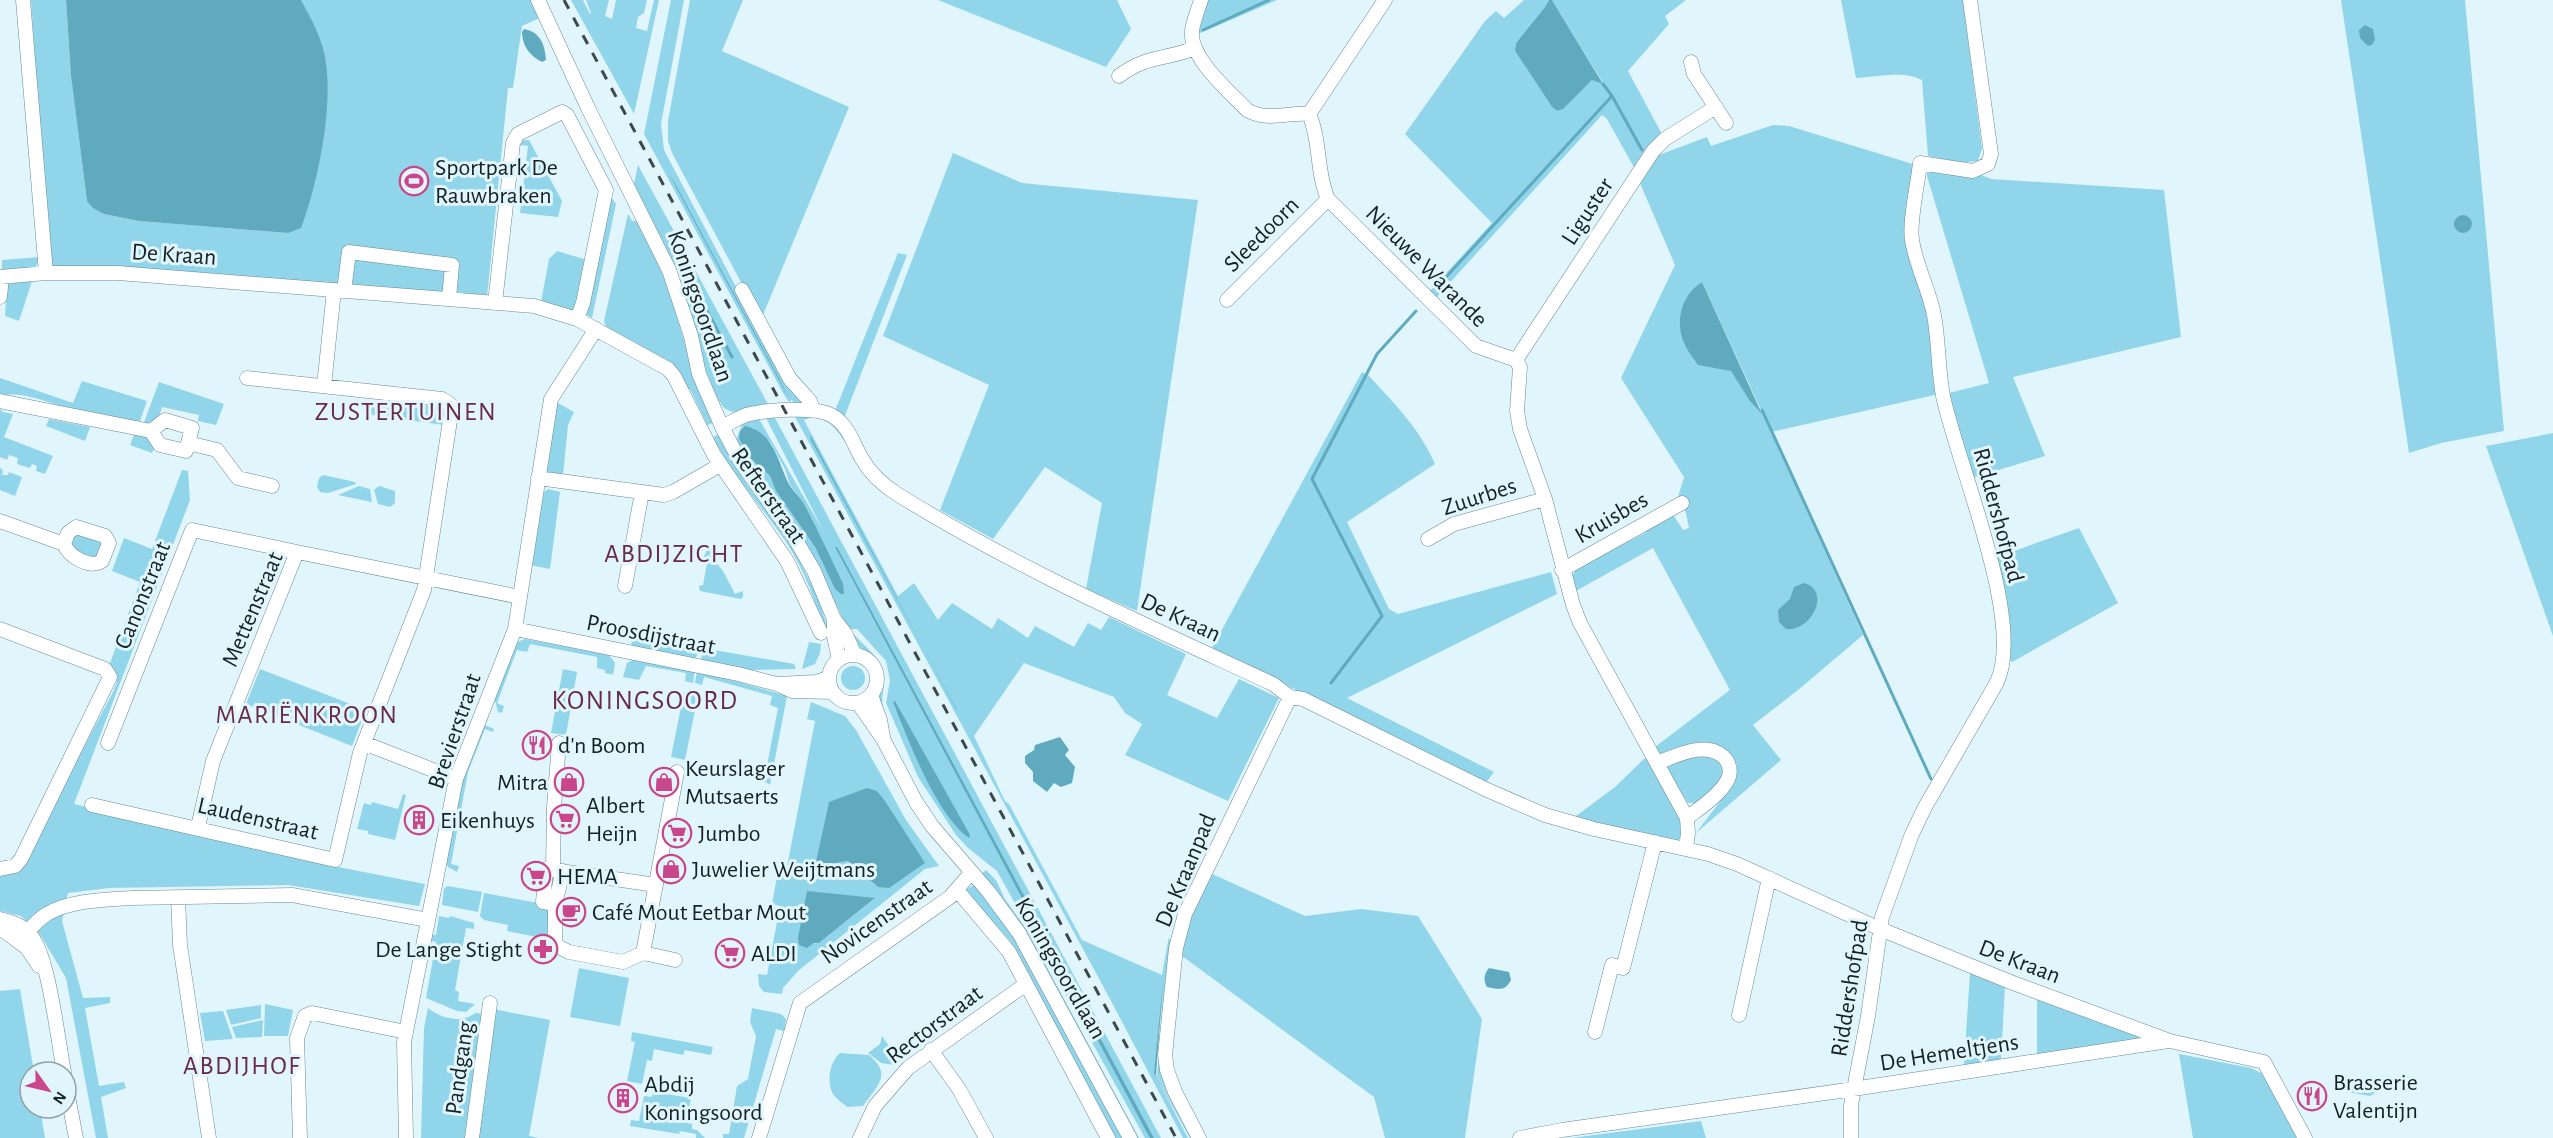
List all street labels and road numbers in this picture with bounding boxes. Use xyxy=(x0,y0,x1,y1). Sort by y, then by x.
street label: Liguster xyxy=(1557,173,1618,249)
street label: Sleedoorn xyxy=(1220,193,1304,277)
street label: Nieuwe Warande xyxy=(1361,201,1492,332)
street label: Koningsoordlaan xyxy=(663,227,737,385)
street label: De Kraan xyxy=(131,240,217,270)
street label: Refterstraat xyxy=(727,443,810,548)
street label: Riddershofpad xyxy=(1969,445,2028,585)
street label: Zuurbes xyxy=(1439,474,1519,520)
street label: Kruisbes xyxy=(1571,488,1652,548)
street label: Canonstraat xyxy=(111,538,175,653)
street label: Mettenstraat xyxy=(218,548,288,670)
street label: De Kraan xyxy=(1137,589,1224,647)
street label: Proosdijstraat xyxy=(584,611,718,659)
street label: Brevierstraat xyxy=(424,670,486,792)
street label: Laudenstraat xyxy=(195,793,321,845)
street label: De Kraanpad xyxy=(1151,810,1221,931)
street label: Novicenstraat xyxy=(816,875,937,969)
street label: Koningsoordlaan xyxy=(1010,894,1110,1043)
street label: Riddershofpad xyxy=(1827,918,1873,1058)
street label: De Kraan xyxy=(1976,935,2064,988)
street label: Rectorstraat xyxy=(882,981,987,1068)
street label: Pandgang xyxy=(442,1020,478,1116)
street label: De Hemeltjens xyxy=(1878,1030,2020,1076)

